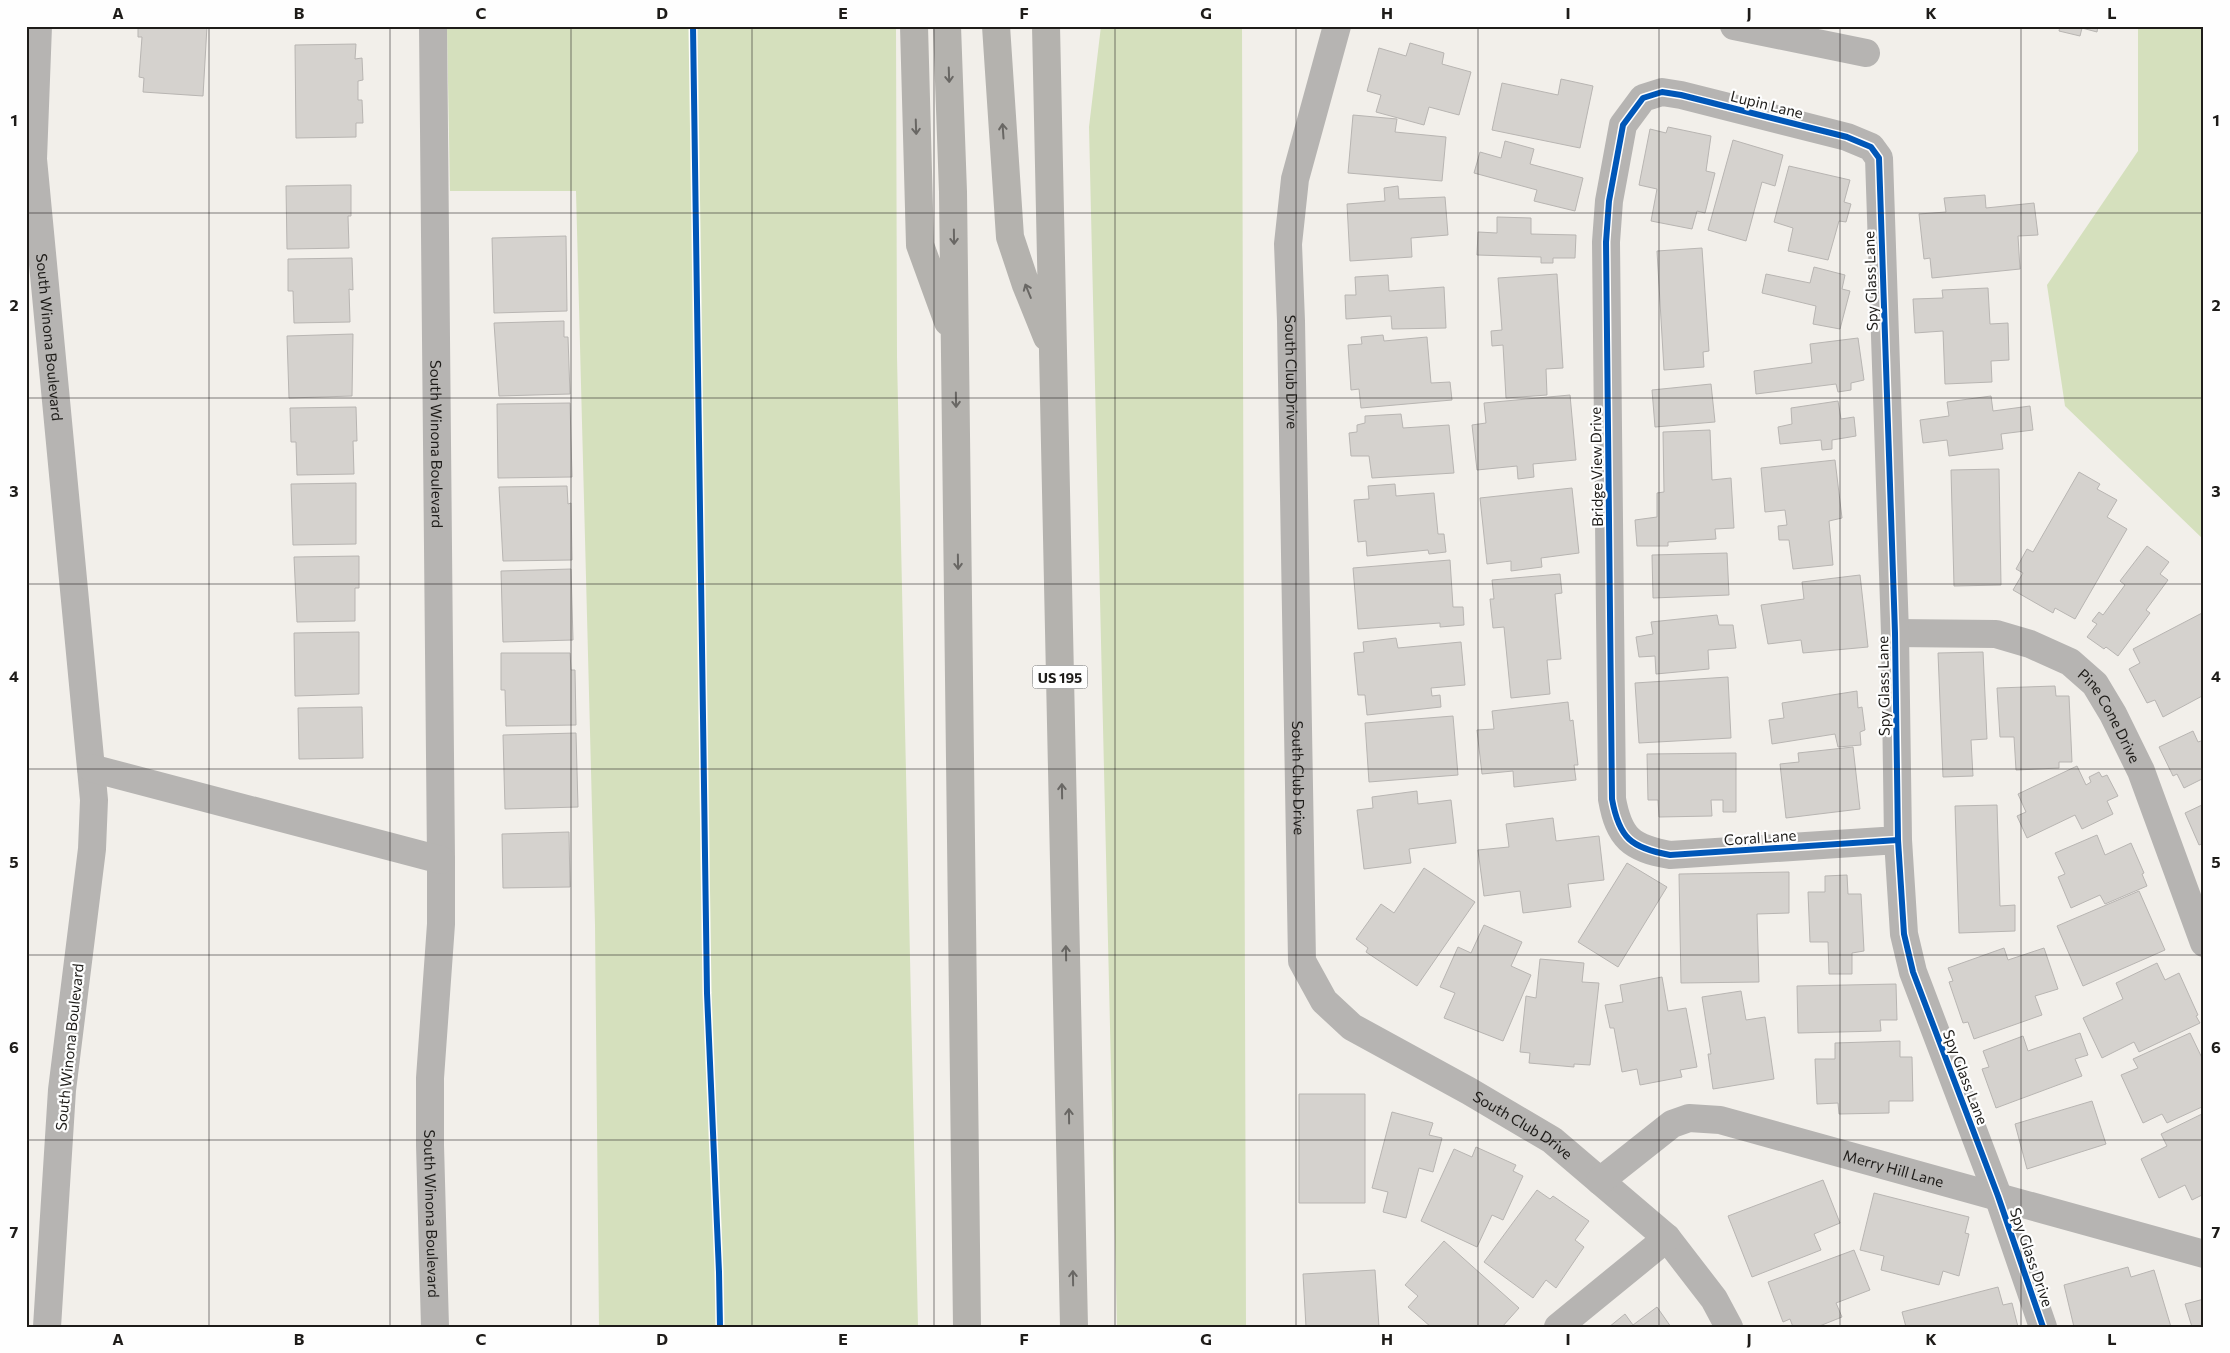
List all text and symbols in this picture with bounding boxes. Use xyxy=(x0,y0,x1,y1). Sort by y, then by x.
text: A xyxy=(112,3,124,22)
text: B xyxy=(294,3,305,22)
text: C xyxy=(476,3,487,22)
text: D xyxy=(656,3,668,22)
text: E xyxy=(838,3,848,22)
text: F xyxy=(1019,3,1029,22)
text: G xyxy=(1200,3,1212,22)
text: H xyxy=(1381,3,1393,22)
text: I xyxy=(1565,3,1571,22)
text: J xyxy=(1746,3,1752,22)
text: K xyxy=(1925,3,1937,22)
text: L xyxy=(2107,3,2117,22)
one-way arrow xyxy=(944,67,953,83)
street label: Lupin Lane xyxy=(1729,86,1805,122)
text: 1 xyxy=(10,110,18,129)
text: 1 xyxy=(2212,110,2220,129)
one-way arrow xyxy=(911,119,921,135)
one-way arrow xyxy=(998,124,1007,140)
one-way arrow xyxy=(949,229,958,245)
street label: Spy Glass Lane xyxy=(1859,231,1881,331)
street label: South Winona Boulevard xyxy=(33,252,67,422)
one-way arrow xyxy=(1023,284,1032,299)
text: 2 xyxy=(9,295,19,314)
text: 2 xyxy=(2211,295,2221,314)
street label: South Club Drive xyxy=(1282,314,1302,429)
street label: South Winona Boulevard xyxy=(427,360,447,528)
one-way arrow xyxy=(951,392,961,408)
street label: Bridge View Drive xyxy=(1586,407,1606,527)
text: 3 xyxy=(9,481,19,500)
text: 3 xyxy=(2211,481,2221,500)
one-way arrow xyxy=(953,554,963,570)
street label: Spy Glass Lane xyxy=(1873,636,1893,736)
street label: Pine Cone Drive xyxy=(2074,664,2145,766)
text: 4 xyxy=(9,666,19,685)
road number: US 195 xyxy=(1032,666,1088,689)
text: 4 xyxy=(2211,666,2221,685)
street label: South Club Drive xyxy=(1289,721,1309,835)
one-way arrow xyxy=(1058,783,1067,799)
street label: Coral Lane xyxy=(1723,825,1797,849)
text: 5 xyxy=(9,852,19,871)
text: 5 xyxy=(2211,852,2221,871)
one-way arrow xyxy=(1061,945,1071,962)
street label: South Winona Boulevard xyxy=(51,962,87,1132)
street label: Spy Glass Lane xyxy=(1940,1027,1992,1127)
text: 6 xyxy=(9,1037,19,1056)
text: 6 xyxy=(2211,1037,2221,1056)
street label: South Club Drive xyxy=(1470,1087,1576,1163)
one-way arrow xyxy=(1064,1108,1074,1124)
street label: South Winona Boulevard xyxy=(421,1129,443,1298)
street label: Merry Hill Lane xyxy=(1841,1146,1946,1191)
street label: Spy Glass Drive xyxy=(2007,1205,2057,1309)
text: 7 xyxy=(10,1222,19,1241)
text: 7 xyxy=(2212,1222,2221,1241)
one-way arrow xyxy=(1068,1270,1077,1286)
text: A xyxy=(112,1329,124,1348)
text: B xyxy=(294,1329,305,1348)
text: C xyxy=(476,1329,487,1348)
text: D xyxy=(656,1329,668,1348)
text: E xyxy=(838,1329,848,1348)
text: F xyxy=(1019,1329,1029,1348)
text: G xyxy=(1200,1329,1212,1348)
text: H xyxy=(1381,1329,1393,1348)
text: I xyxy=(1565,1329,1571,1348)
text: J xyxy=(1746,1329,1752,1348)
text: K xyxy=(1925,1329,1937,1348)
text: L xyxy=(2107,1329,2117,1348)

